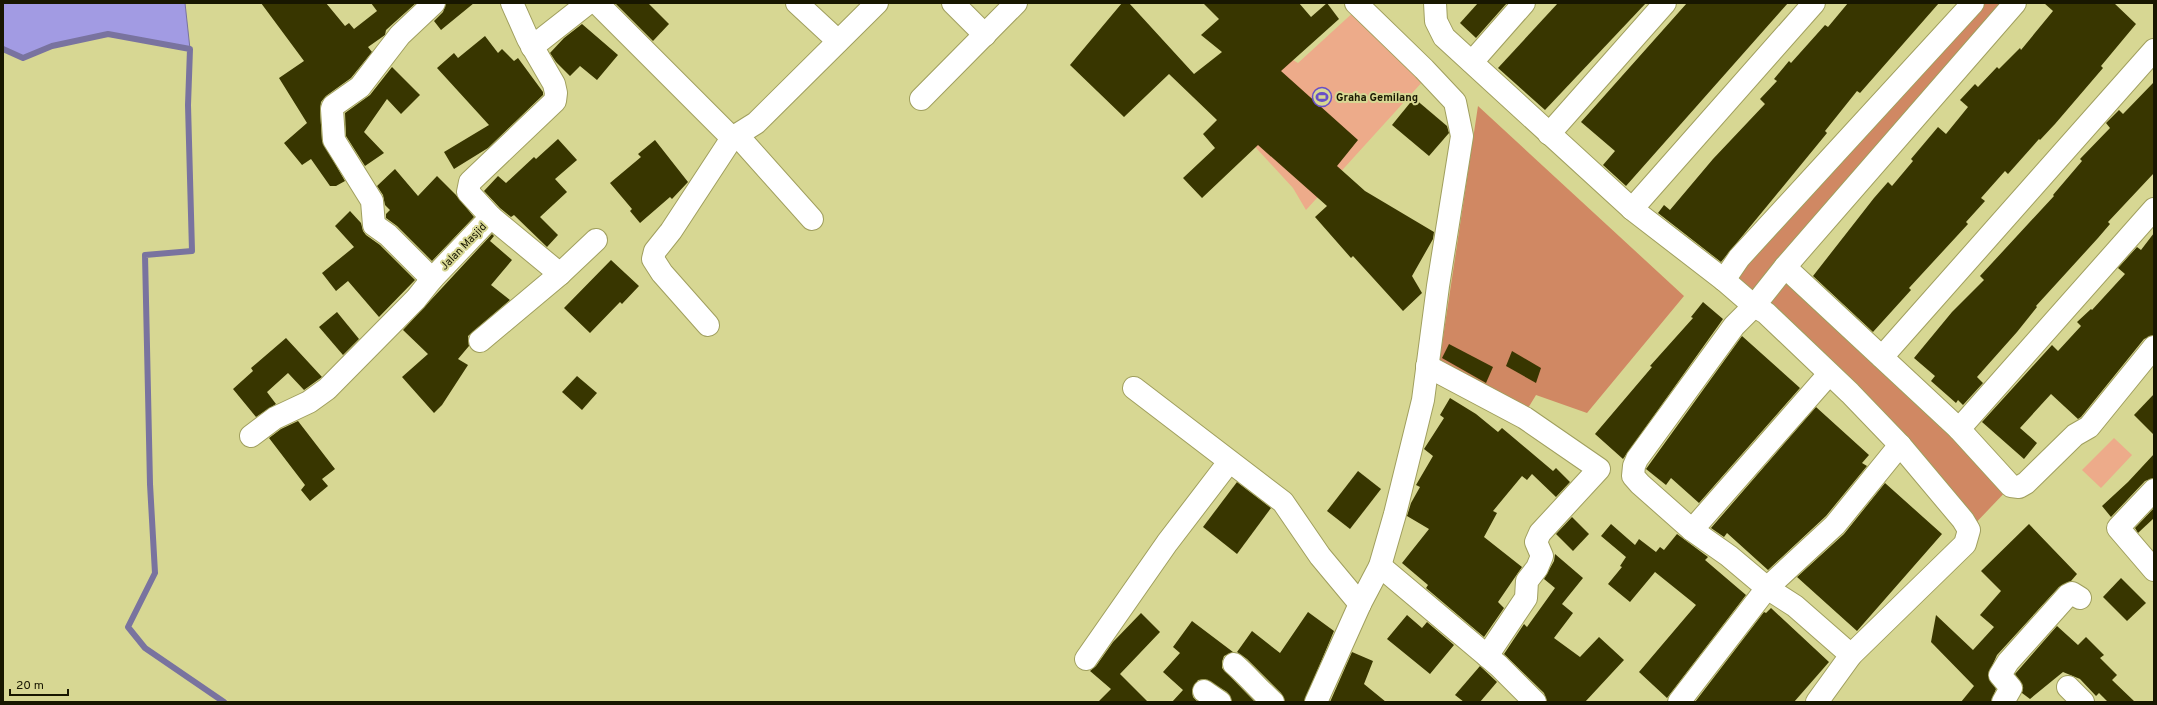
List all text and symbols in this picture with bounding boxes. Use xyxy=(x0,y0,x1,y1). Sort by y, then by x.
sports icon: Graha Gemilang xyxy=(1311,86,1333,108)
place label: Graha Gemilang xyxy=(1336,91,1418,105)
street label: Jalan Masjid xyxy=(438,220,490,273)
scale bar xyxy=(10,671,68,697)
text: 20 m xyxy=(16,678,44,694)

